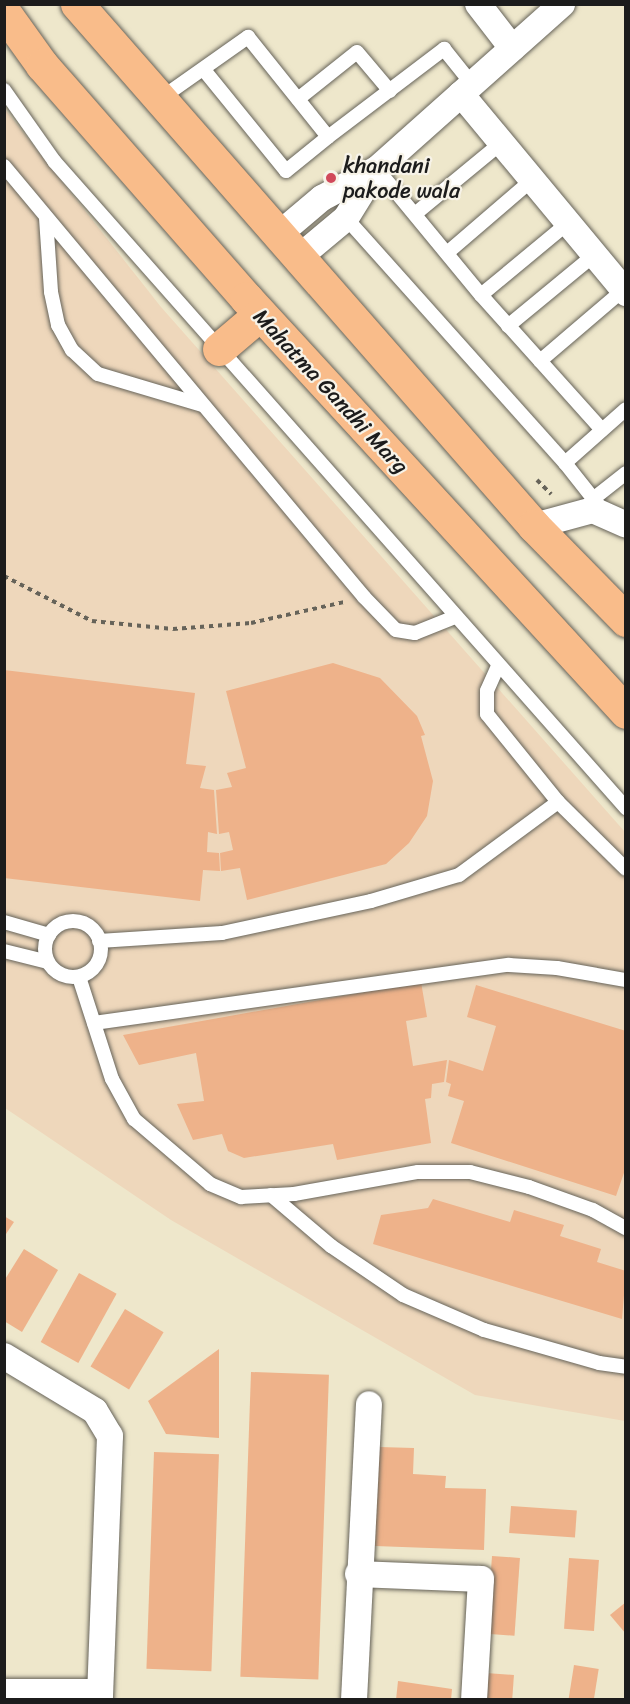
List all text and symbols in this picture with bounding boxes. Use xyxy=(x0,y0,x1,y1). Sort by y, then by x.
place label: khandani pakode wala xyxy=(343,152,460,204)
marker: khandani pakode wala xyxy=(324,171,338,185)
street label: Mahatma Gandhi Marg xyxy=(248,303,414,479)

